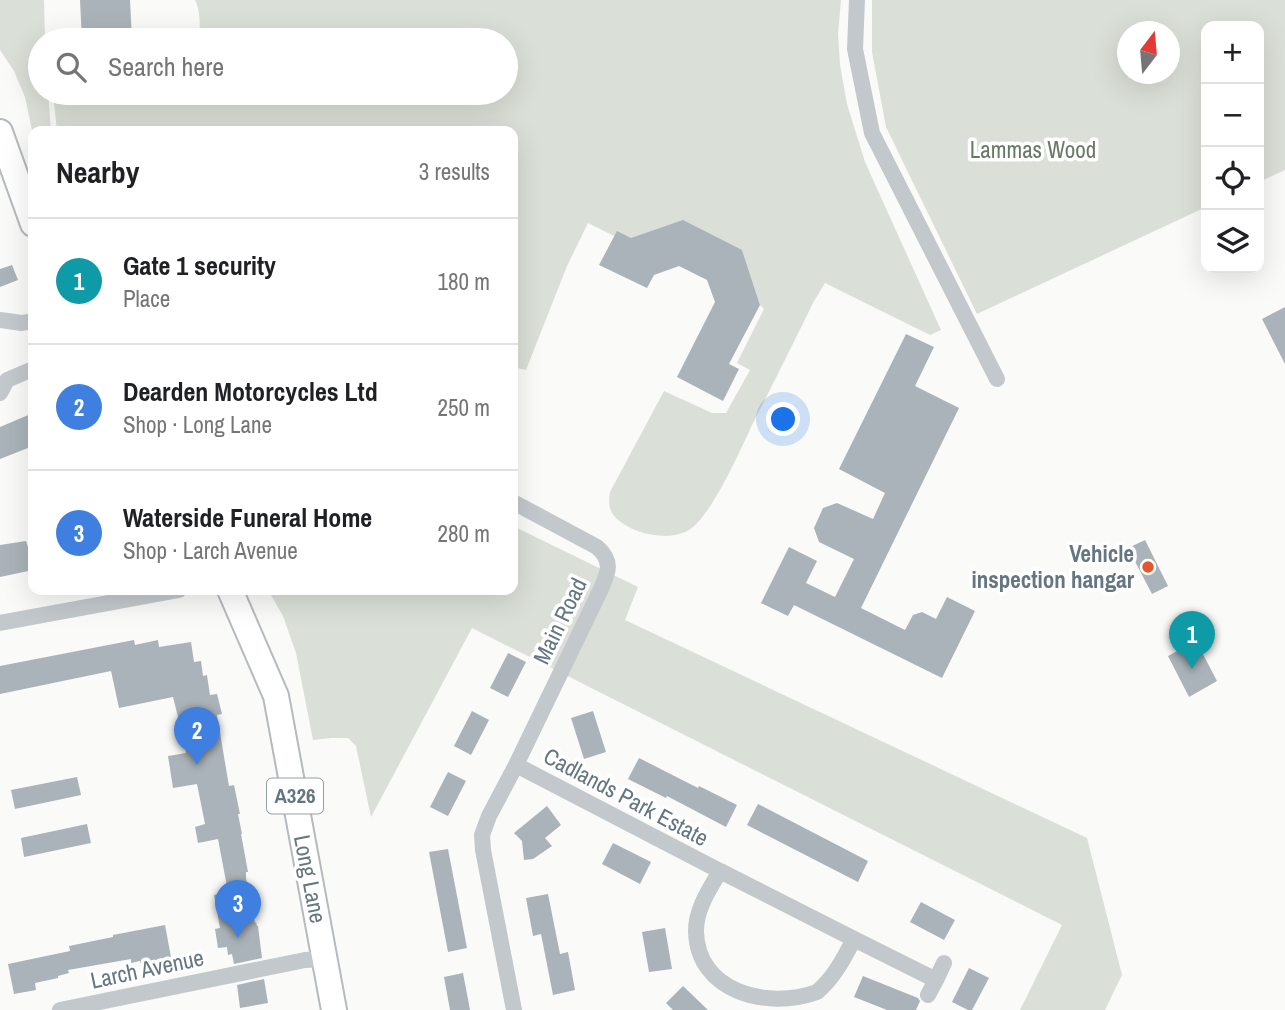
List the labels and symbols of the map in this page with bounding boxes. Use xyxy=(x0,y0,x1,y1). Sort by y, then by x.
north arrow xyxy=(1117,21,1180,84)
park label: Lammas Wood xyxy=(970,134,1096,165)
your location xyxy=(766,402,800,436)
place label: Vehicle inspection hangar xyxy=(972,538,1135,595)
marker: Vehicle inspection hangar xyxy=(1140,559,1156,575)
street label: Main Road xyxy=(525,573,594,669)
pin: 1 xyxy=(1169,611,1215,669)
pin: 2 xyxy=(174,707,220,765)
street label: Cadlands Park Estate xyxy=(538,740,714,853)
road number: A326 xyxy=(267,778,323,814)
street label: Long Lane xyxy=(287,832,334,926)
pin: 3 xyxy=(215,880,261,938)
street label: Larch Avenue xyxy=(87,941,206,996)

